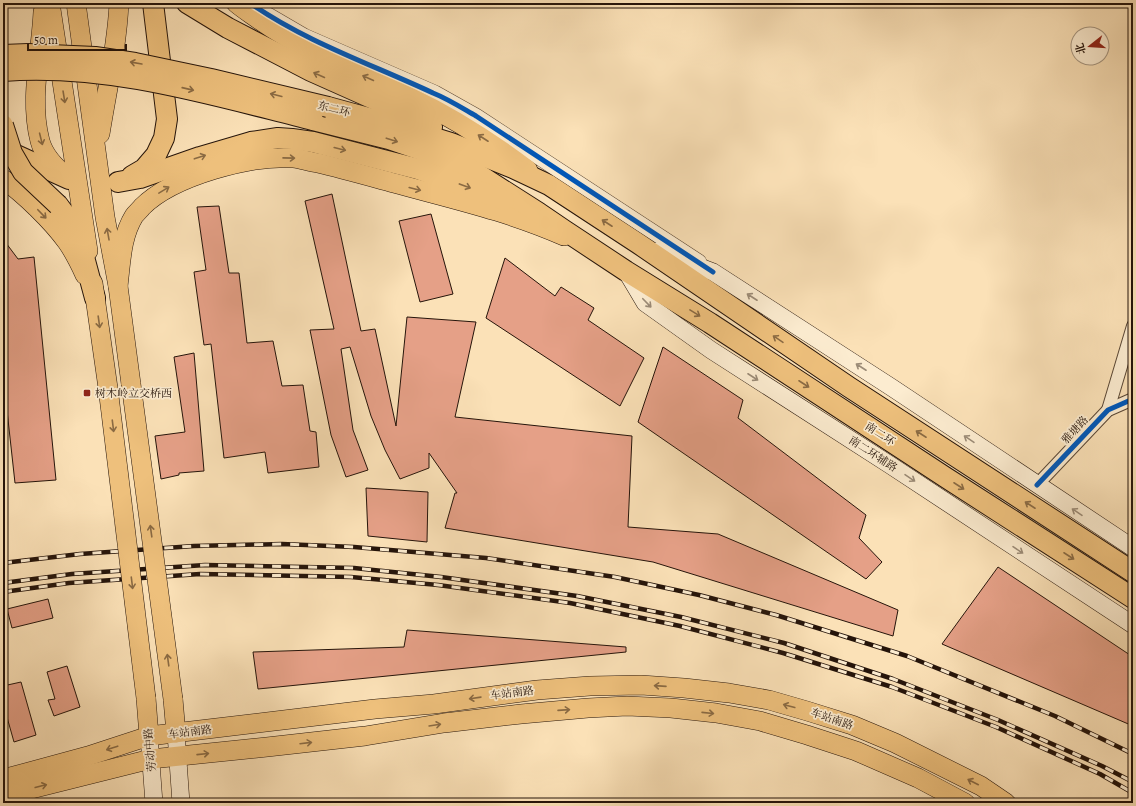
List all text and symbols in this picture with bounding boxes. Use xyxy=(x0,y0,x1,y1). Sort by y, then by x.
scale bar xyxy=(28,26,126,52)
north arrow xyxy=(1070,26,1110,66)
text: 50 m xyxy=(34,32,58,48)
text: 北 xyxy=(1072,41,1090,56)
one-way arrow xyxy=(130,59,143,67)
one-way arrow xyxy=(313,70,325,78)
one-way arrow xyxy=(362,74,374,81)
one-way arrow xyxy=(181,85,194,93)
one-way arrow xyxy=(60,90,68,103)
one-way arrow xyxy=(270,90,283,98)
street label: 东二环 xyxy=(316,98,352,120)
one-way arrow xyxy=(37,132,45,145)
one-way arrow xyxy=(478,134,489,142)
one-way arrow xyxy=(385,137,398,144)
one-way arrow xyxy=(333,146,346,153)
one-way arrow xyxy=(194,153,206,161)
one-way arrow xyxy=(282,155,295,162)
one-way arrow xyxy=(458,182,470,190)
one-way arrow xyxy=(158,186,170,194)
one-way arrow xyxy=(408,186,421,193)
one-way arrow xyxy=(37,209,47,219)
one-way arrow xyxy=(601,219,612,227)
one-way arrow xyxy=(104,228,112,241)
one-way arrow xyxy=(746,292,758,300)
one-way arrow xyxy=(642,298,652,308)
one-way arrow xyxy=(689,310,701,318)
one-way arrow xyxy=(95,315,103,328)
one-way arrow xyxy=(772,335,783,343)
one-way arrow xyxy=(856,363,867,371)
one-way arrow xyxy=(747,373,758,381)
one-way arrow xyxy=(798,380,810,388)
place label: 树木岭立交桥西 xyxy=(95,386,172,401)
marker: 树木岭立交桥西 xyxy=(82,388,92,398)
street label: 雅塘路 xyxy=(1058,413,1092,447)
one-way arrow xyxy=(109,419,117,432)
street label: 南二环 xyxy=(862,419,898,449)
one-way arrow xyxy=(916,430,927,438)
street label: 南二环辅路 xyxy=(846,433,900,475)
one-way arrow xyxy=(964,435,975,443)
one-way arrow xyxy=(904,474,916,482)
one-way arrow xyxy=(953,482,964,490)
one-way arrow xyxy=(1025,501,1036,509)
one-way arrow xyxy=(1071,507,1083,515)
one-way arrow xyxy=(147,525,155,538)
one-way arrow xyxy=(1012,546,1023,554)
one-way arrow xyxy=(1063,552,1074,560)
one-way arrow xyxy=(128,576,136,589)
one-way arrow xyxy=(164,654,172,667)
one-way arrow xyxy=(654,682,667,690)
street label: 车站南路 xyxy=(489,683,535,703)
one-way arrow xyxy=(469,694,482,702)
one-way arrow xyxy=(782,702,795,709)
street label: 车站南路 xyxy=(809,705,855,733)
one-way arrow xyxy=(557,707,570,714)
one-way arrow xyxy=(701,709,714,716)
one-way arrow xyxy=(428,721,441,729)
street label: 车站南路 xyxy=(167,722,213,742)
street label: 劳动中路 xyxy=(141,727,159,773)
one-way arrow xyxy=(299,739,312,746)
one-way arrow xyxy=(106,745,119,752)
one-way arrow xyxy=(196,750,209,757)
one-way arrow xyxy=(967,778,979,785)
one-way arrow xyxy=(34,782,47,790)

